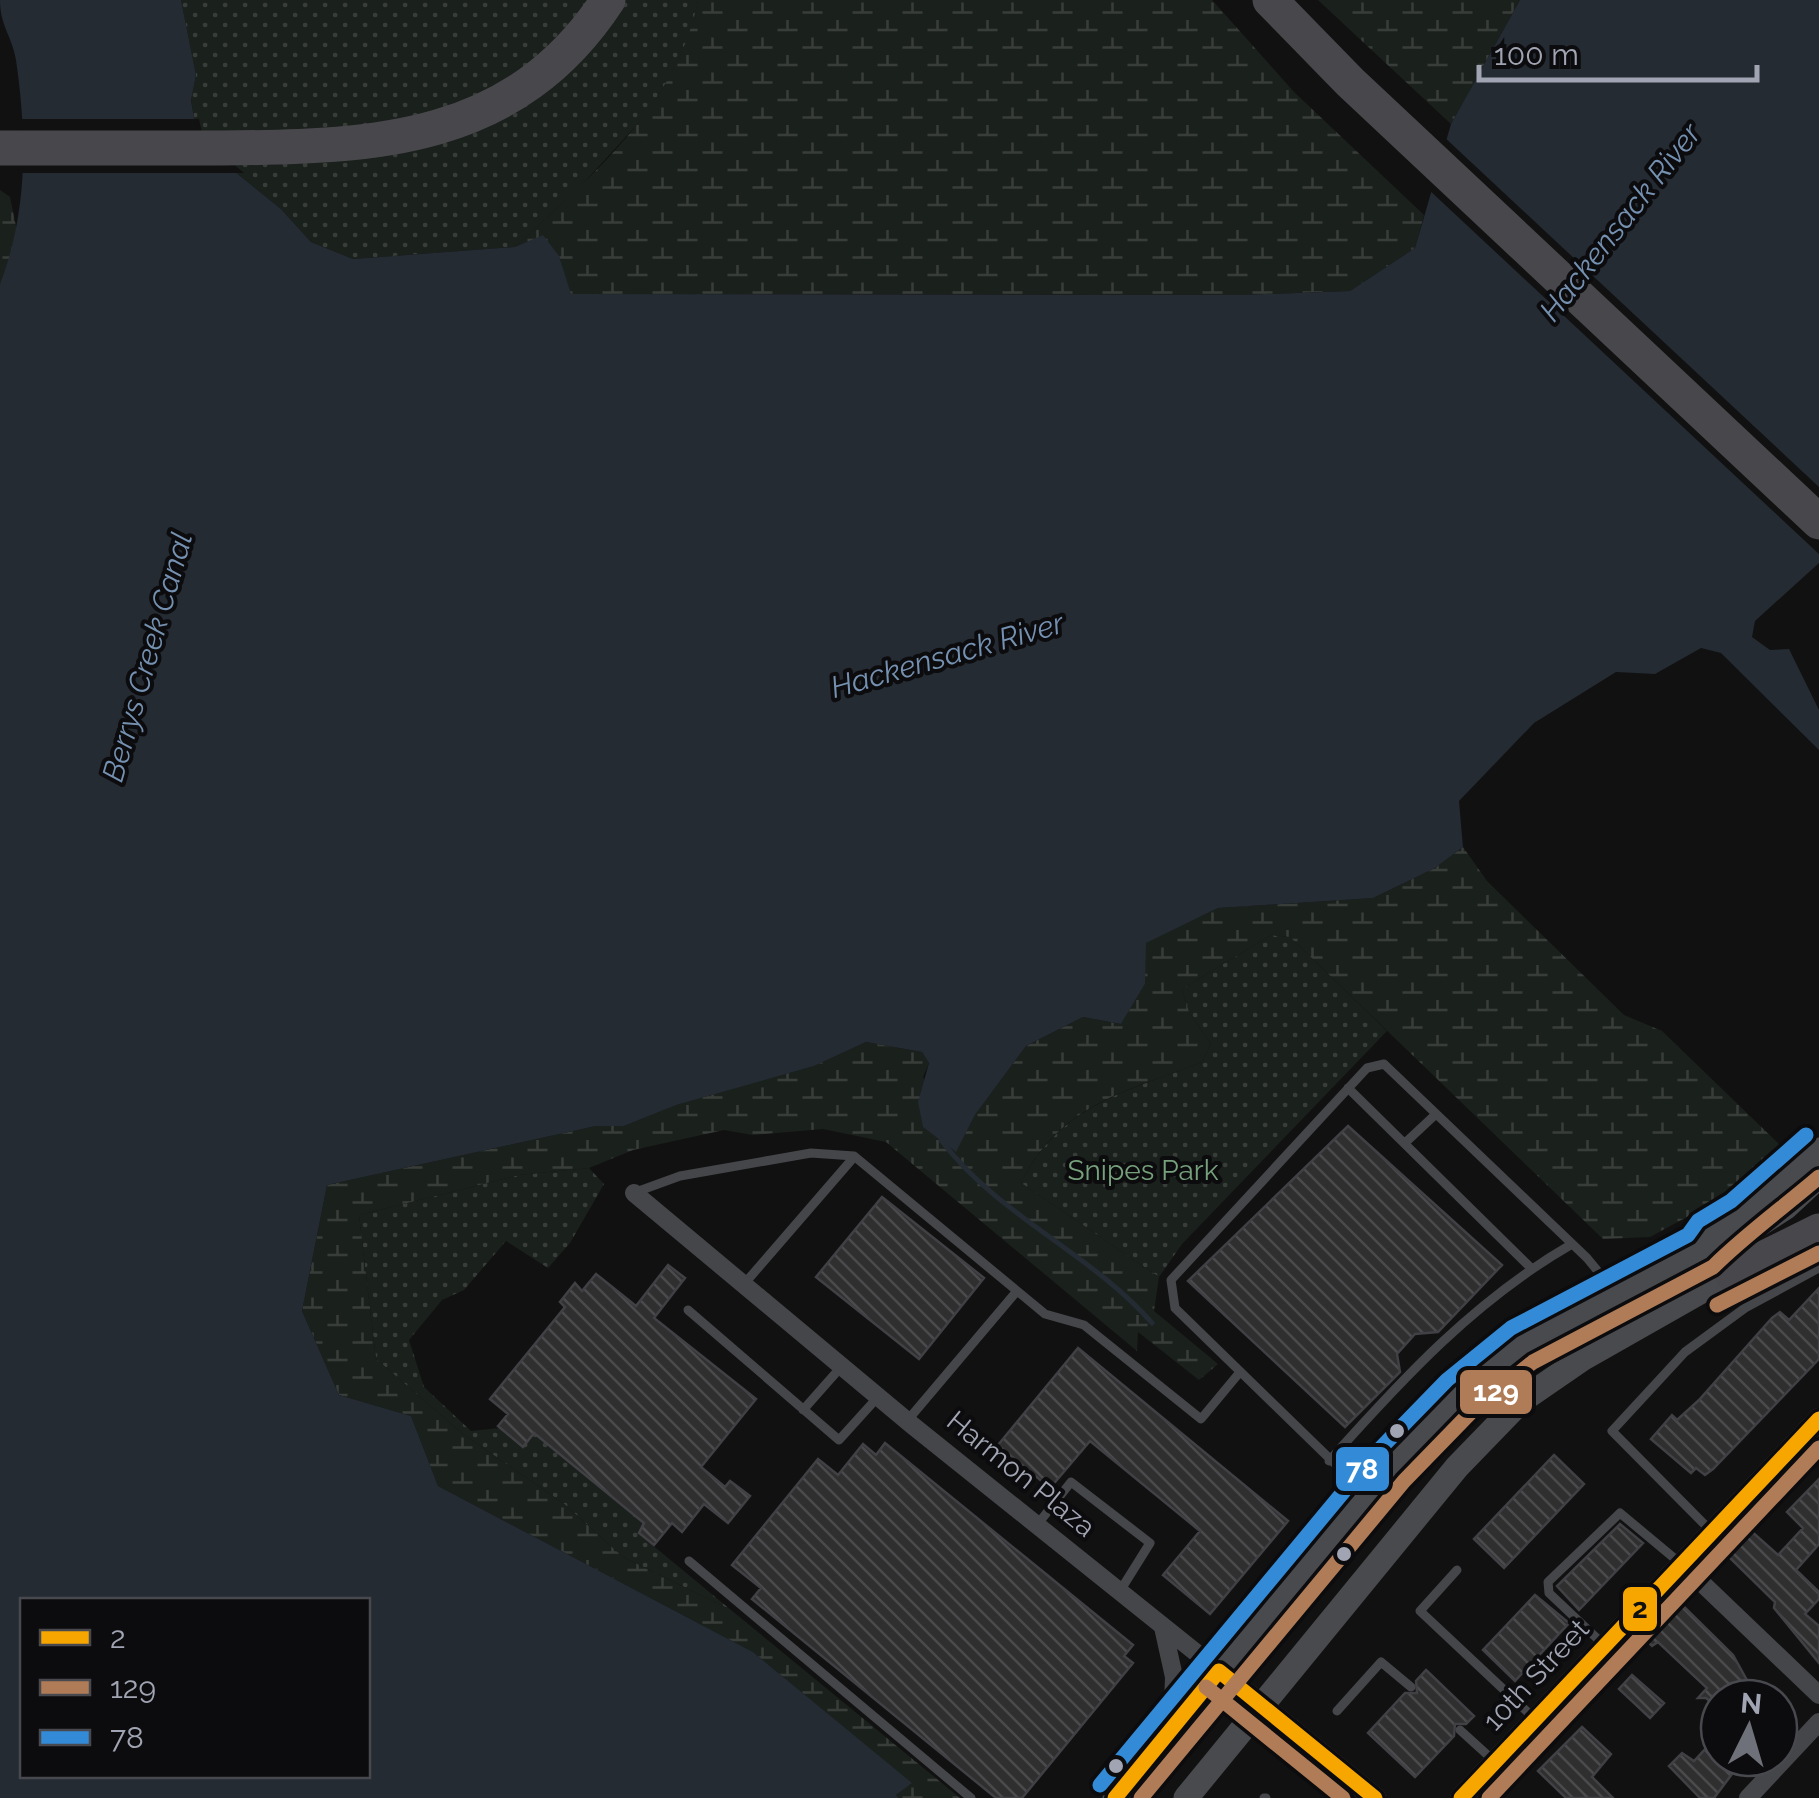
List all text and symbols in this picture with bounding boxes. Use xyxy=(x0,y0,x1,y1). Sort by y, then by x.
scale bar xyxy=(1479,20,1756,82)
text: 100 m xyxy=(1494,37,1579,72)
water label: Hackensack River xyxy=(1532,115,1709,328)
water label: Berrys Creek Canal xyxy=(95,528,199,785)
water label: Hackensack River xyxy=(827,605,1069,705)
park label: Snipes Park xyxy=(1068,1154,1219,1187)
line badge: 129 xyxy=(1458,1368,1534,1416)
text: 129 xyxy=(1473,1375,1519,1408)
street label: Harmon Plaza xyxy=(940,1404,1102,1544)
unlabelled marker xyxy=(1387,1421,1407,1441)
line badge: 78 xyxy=(1334,1445,1391,1493)
text: 78 xyxy=(1346,1453,1378,1486)
unlabelled marker xyxy=(1334,1544,1354,1564)
line badge: 2 xyxy=(1621,1585,1659,1633)
text: 2 xyxy=(1632,1592,1648,1625)
legend xyxy=(20,1598,370,1778)
street label: 10th Street xyxy=(1476,1612,1596,1737)
text: 2 xyxy=(110,1620,126,1655)
text: 129 xyxy=(110,1670,156,1705)
north arrow xyxy=(1699,1678,1799,1778)
text: N xyxy=(1739,1686,1763,1721)
text: 78 xyxy=(110,1720,144,1755)
unlabelled marker xyxy=(1106,1756,1126,1776)

